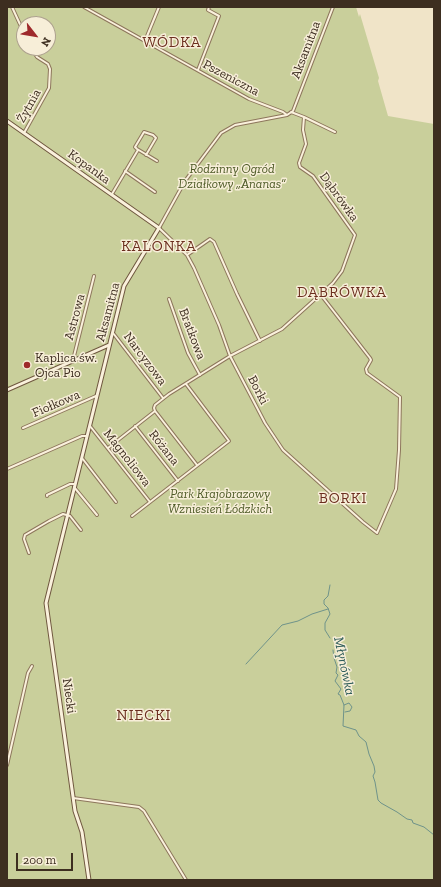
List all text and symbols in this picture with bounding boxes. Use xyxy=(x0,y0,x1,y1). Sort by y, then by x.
north arrow xyxy=(16,16,56,56)
street label: Aksamitna xyxy=(288,19,324,81)
district label: WÓDKA xyxy=(142,34,202,52)
text: N xyxy=(38,35,54,49)
street label: Pszeniczna xyxy=(200,57,262,99)
street label: Żytnia xyxy=(13,86,45,126)
street label: Kopanka xyxy=(65,146,113,188)
park label: Rodzinny Ogród Działkowy „Ananas” xyxy=(178,161,286,192)
street label: Dąbrówka xyxy=(316,169,362,225)
district label: KALONKA xyxy=(121,238,197,256)
street label: Aksamitna xyxy=(93,281,123,343)
district label: DĄBRÓWKA xyxy=(297,284,387,302)
street label: Astrowa xyxy=(61,292,89,342)
street label: Bratkowa xyxy=(175,306,209,362)
street label: Narcyzowa xyxy=(120,329,170,389)
place label: Kaplica św. Ojca Pio xyxy=(35,350,97,381)
marker: Kaplica św. Ojca Pio xyxy=(22,360,32,370)
street label: Borki xyxy=(244,373,272,407)
street label: Fiołkowa xyxy=(30,387,82,421)
street label: Magnoliowa xyxy=(100,426,154,490)
street label: Różana xyxy=(145,427,183,469)
park label: Park Krajobrazowy Wzniesień Łódzkich xyxy=(168,486,272,517)
district label: BORKI xyxy=(319,490,367,508)
water label: Młynówka xyxy=(330,635,358,697)
street label: Niecki xyxy=(59,677,79,715)
district label: NIECKI xyxy=(117,707,171,725)
scale bar xyxy=(18,845,75,871)
text: 200 m xyxy=(23,853,56,867)

